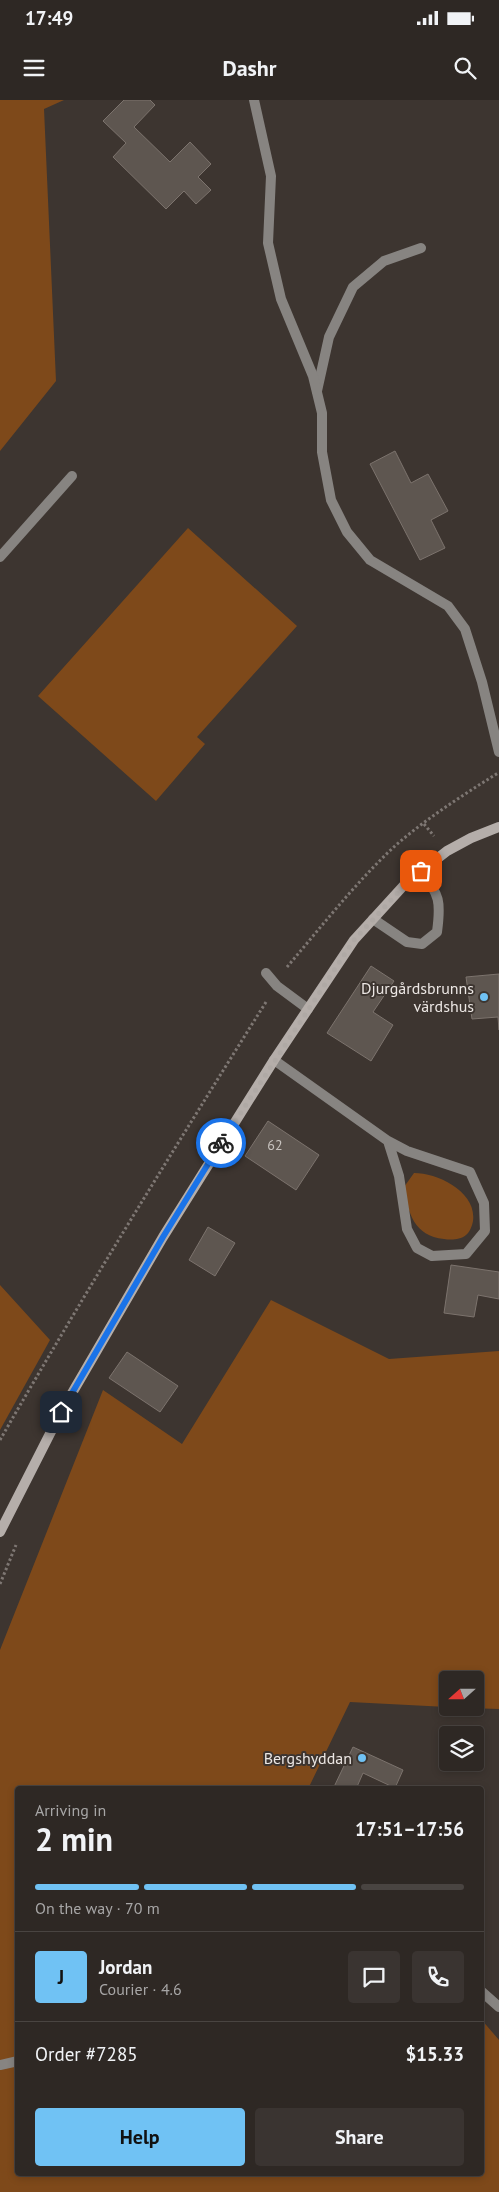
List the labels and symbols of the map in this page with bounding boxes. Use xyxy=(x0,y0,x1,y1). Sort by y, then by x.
pin xyxy=(400,850,442,892)
place label: Djurgårdsbrunns värdshus xyxy=(361,978,474,1016)
marker: Djurgårdsbrunns värdshus xyxy=(478,991,490,1003)
courier xyxy=(196,1118,246,1168)
house number: 62 xyxy=(267,1136,283,1154)
pin xyxy=(40,1391,82,1433)
north arrow xyxy=(439,1671,484,1716)
place label: Bergshyddan xyxy=(264,1748,352,1768)
marker: Bergshyddan xyxy=(356,1752,368,1764)

